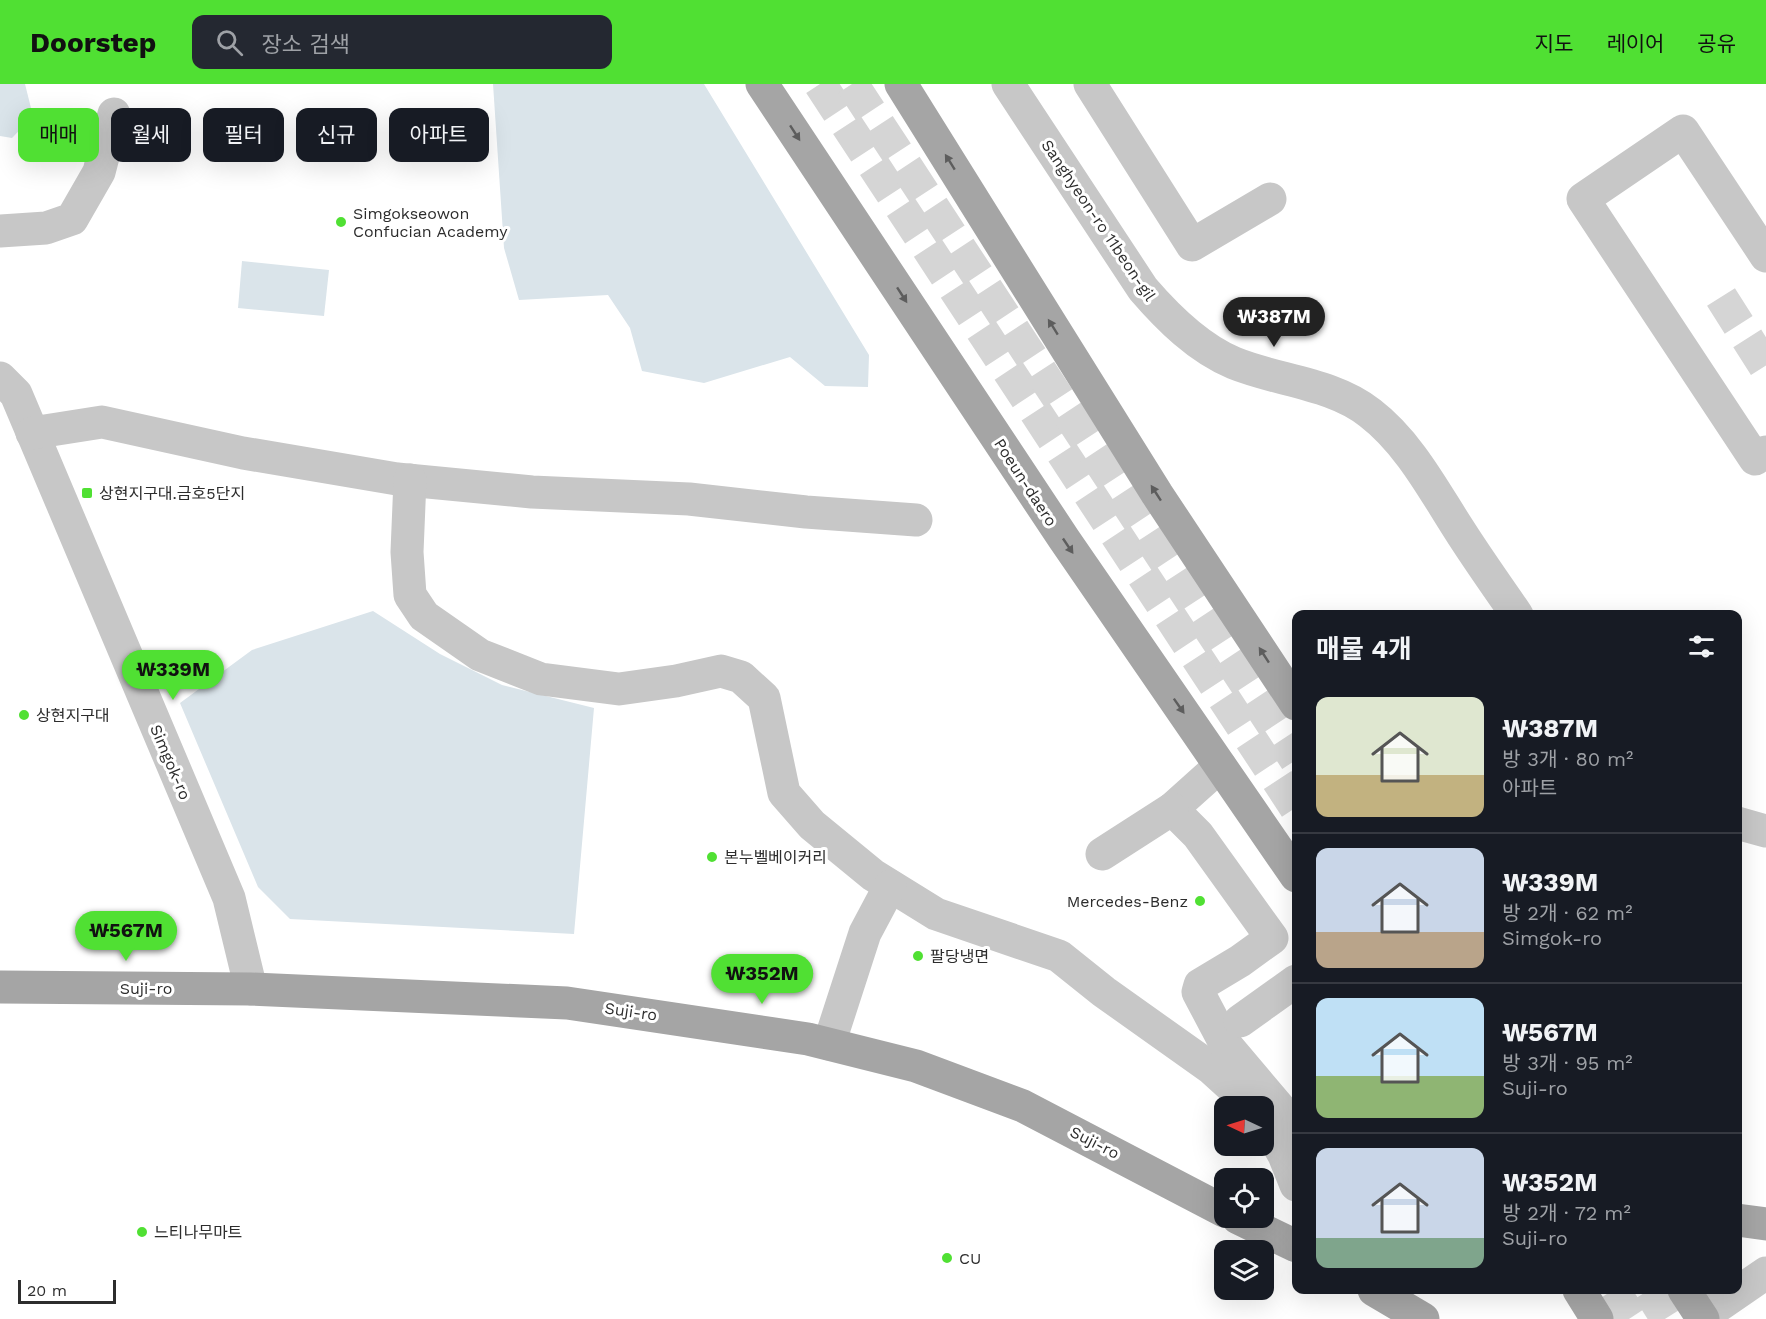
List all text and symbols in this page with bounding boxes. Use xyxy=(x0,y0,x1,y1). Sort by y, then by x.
search box xyxy=(192,15,612,69)
text: Doorstep xyxy=(30,26,156,59)
icon: search xyxy=(213,26,246,59)
text: 지도 xyxy=(1535,31,1573,56)
text: 레이어 xyxy=(1606,31,1664,56)
text: 공유 xyxy=(1697,31,1736,56)
text: 장소 검색 xyxy=(261,32,350,57)
chip: 매매 xyxy=(18,108,99,162)
chip: 월세 xyxy=(111,108,191,162)
chip: 필터 xyxy=(203,108,284,162)
chip: 신규 xyxy=(296,108,377,162)
chip: 아파트 xyxy=(389,108,489,162)
one-way arrow xyxy=(789,125,800,141)
street label: Sanghyeon-ro 11beon-gil xyxy=(1037,136,1160,305)
one-way arrow xyxy=(944,154,955,170)
place label: Simgokseowon Confucian Academy xyxy=(353,204,508,241)
marker: Simgokseowon Confucian Academy xyxy=(334,215,348,229)
one-way arrow xyxy=(897,287,908,304)
pin: ₩387M xyxy=(1232,297,1316,348)
text: ₩387M xyxy=(1237,304,1311,328)
one-way arrow xyxy=(1047,319,1058,335)
street label: Poeun-daero xyxy=(990,435,1061,530)
place label: 상현지구대.금호5단지 xyxy=(99,484,245,503)
one-way arrow xyxy=(1151,484,1162,501)
marker: 상현지구대.금호5단지 xyxy=(80,486,94,500)
one-way arrow xyxy=(1062,537,1074,553)
icon: filters xyxy=(1685,630,1718,663)
text: 매물 4개 xyxy=(1316,634,1412,664)
one-way arrow xyxy=(1258,648,1270,664)
pin: ₩339M xyxy=(131,650,215,701)
text: ₩339M xyxy=(136,657,210,681)
one-way arrow xyxy=(1173,698,1184,714)
place label: 상현지구대 xyxy=(36,706,110,725)
marker: 상현지구대 xyxy=(17,708,31,722)
text: ₩387M xyxy=(1502,713,1598,743)
icon: home xyxy=(1364,721,1436,793)
street label: Simgok-ro xyxy=(146,722,195,803)
text: 방 3개 · 80 m² xyxy=(1502,747,1633,771)
text: 아파트 xyxy=(1502,776,1557,800)
place label: 본누벨베이커리 xyxy=(724,848,827,867)
marker: 본누벨베이커리 xyxy=(705,850,719,864)
text: ₩339M xyxy=(1502,867,1598,897)
icon: home xyxy=(1364,872,1436,944)
place label: Mercedes-Benz xyxy=(1067,892,1188,911)
marker: Mercedes-Benz xyxy=(1193,894,1207,908)
text: 방 2개 · 62 m² xyxy=(1502,901,1632,925)
pin: ₩567M xyxy=(84,911,168,962)
text: ₩567M xyxy=(89,918,163,942)
text: Simgok-ro xyxy=(1502,926,1602,950)
place label: 팔당냉면 xyxy=(930,947,989,966)
marker: 팔당냉면 xyxy=(911,949,925,963)
pin: ₩352M xyxy=(720,954,804,1005)
text: ₩352M xyxy=(725,961,799,985)
street label: Suji-ro xyxy=(120,979,172,998)
street label: Suji-ro xyxy=(604,998,658,1025)
text: ₩567M xyxy=(1502,1017,1598,1047)
icon: home xyxy=(1364,1022,1436,1094)
text: 방 3개 · 95 m² xyxy=(1502,1051,1633,1075)
text: Suji-ro xyxy=(1502,1076,1568,1100)
north arrow xyxy=(1214,1096,1274,1156)
map controls xyxy=(1214,1096,1274,1300)
street label: Suji-ro xyxy=(1067,1122,1123,1163)
text: ₩352M xyxy=(1502,1167,1598,1197)
button: locate xyxy=(1214,1168,1274,1228)
icon: home xyxy=(1364,1172,1436,1244)
text: 방 2개 · 72 m² xyxy=(1502,1201,1631,1225)
place label: 느티나무마트 xyxy=(154,1223,242,1242)
marker: 느티나무마트 xyxy=(135,1225,149,1239)
text: Suji-ro xyxy=(1502,1226,1568,1250)
button: layers xyxy=(1214,1240,1274,1300)
place label: CU xyxy=(959,1249,981,1268)
marker: CU xyxy=(940,1251,954,1265)
scale bar xyxy=(18,1277,116,1304)
text: 20 m xyxy=(27,1281,67,1300)

